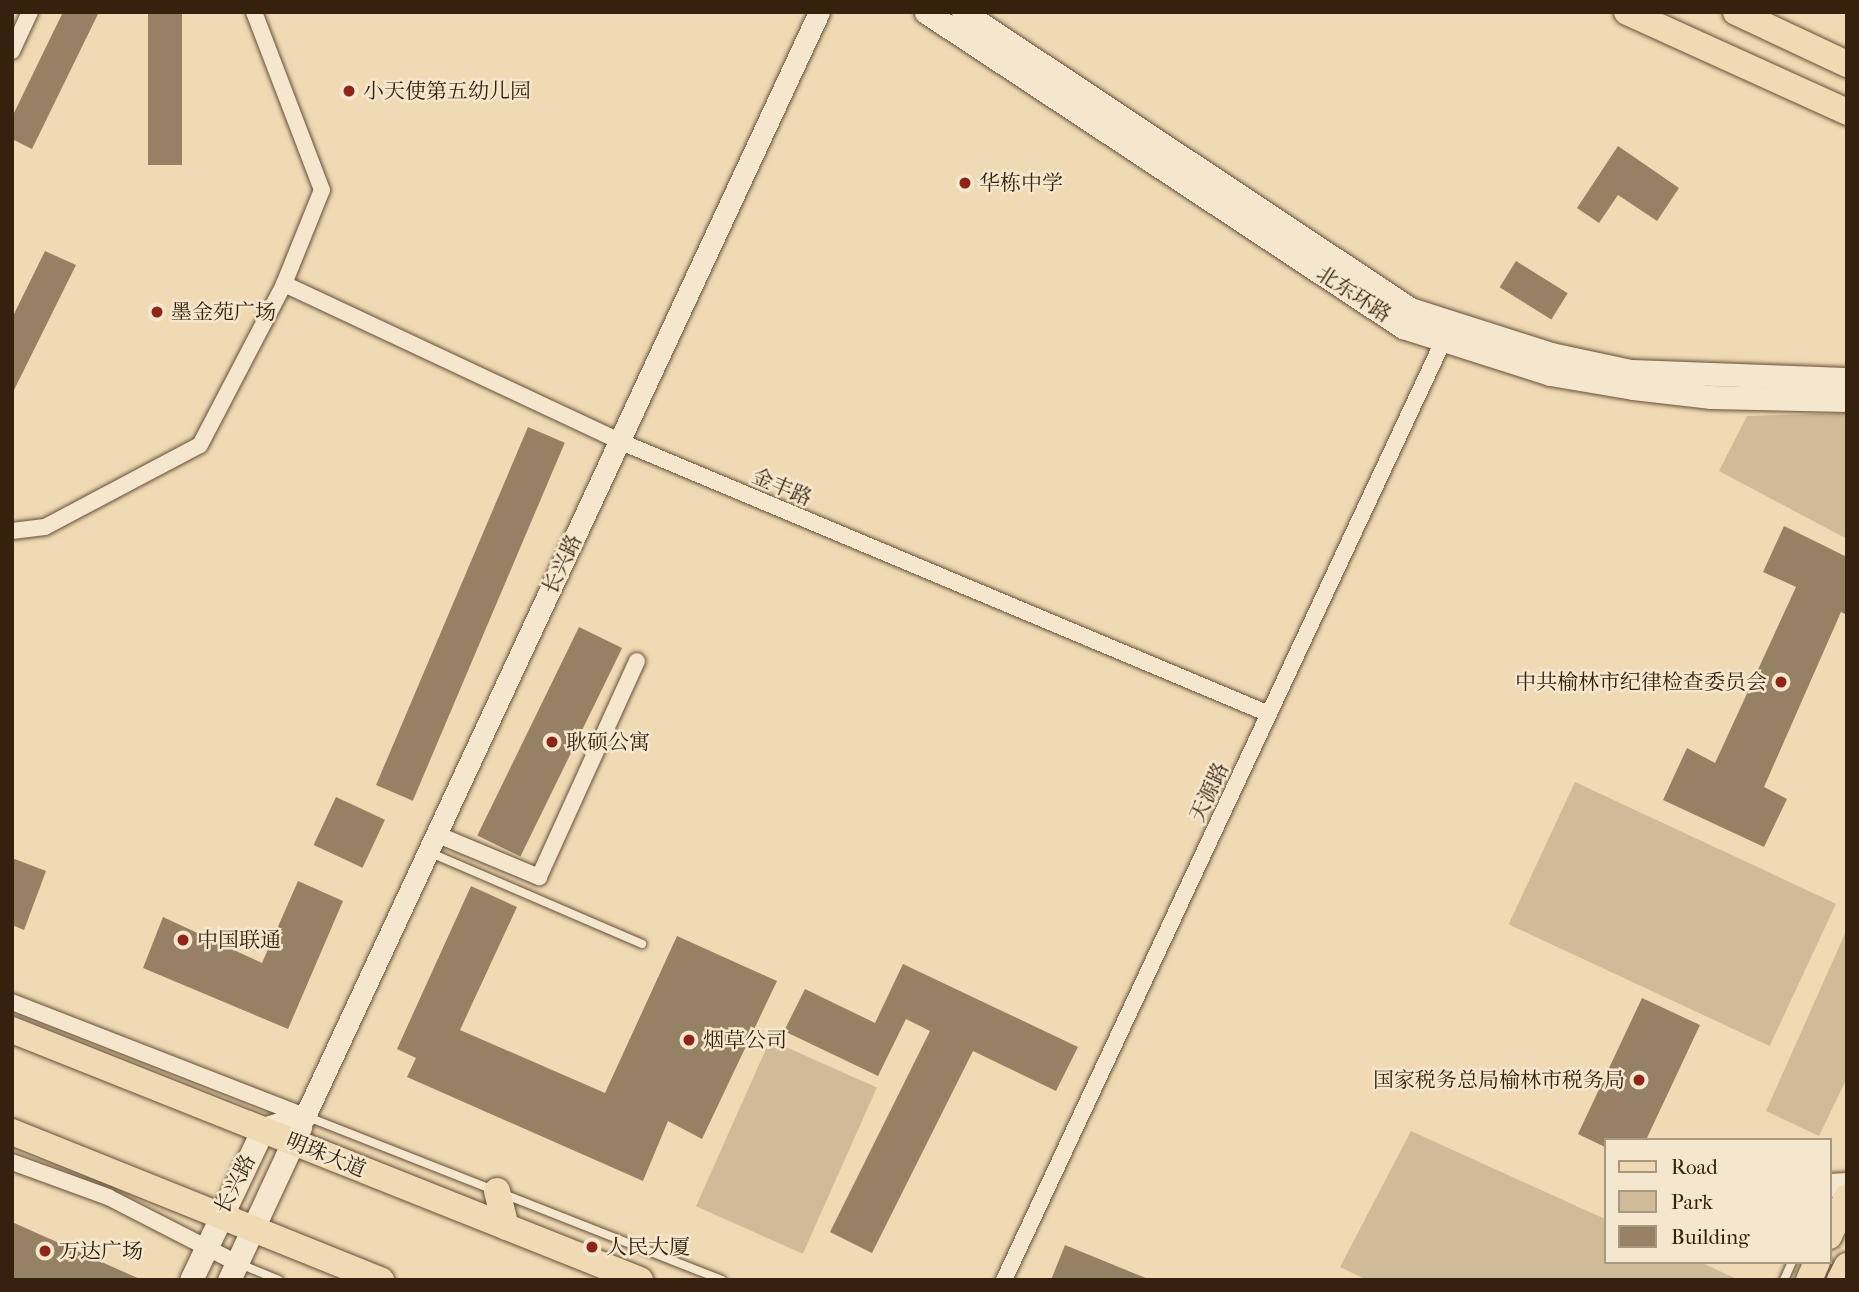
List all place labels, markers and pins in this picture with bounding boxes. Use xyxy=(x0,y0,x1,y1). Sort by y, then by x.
place label: 小天使第五幼儿园 xyxy=(363,78,531,104)
marker: 小天使第五幼儿园 xyxy=(341,83,357,99)
place label: 华栋中学 xyxy=(979,170,1063,196)
marker: 华栋中学 xyxy=(957,175,973,191)
place label: 墨金苑广场 xyxy=(171,299,276,325)
marker: 墨金苑广场 xyxy=(149,304,165,320)
place label: 中共榆林市纪律检查委员会 xyxy=(1515,669,1767,695)
marker: 中共榆林市纪律检查委员会 xyxy=(1773,674,1789,690)
place label: 耿硕公寓 xyxy=(566,729,650,755)
marker: 耿硕公寓 xyxy=(544,734,560,750)
place label: 中国联通 xyxy=(197,927,281,953)
marker: 中国联通 xyxy=(175,932,191,948)
place label: 烟草公司 xyxy=(703,1027,787,1053)
marker: 烟草公司 xyxy=(681,1032,697,1048)
place label: 国家税务总局榆林市税务局 xyxy=(1373,1067,1625,1093)
marker: 国家税务总局榆林市税务局 xyxy=(1631,1072,1647,1088)
place label: 人民大厦 xyxy=(606,1234,690,1260)
place label: 万达广场 xyxy=(59,1238,143,1264)
marker: 人民大厦 xyxy=(584,1239,600,1255)
marker: 万达广场 xyxy=(37,1243,53,1259)

